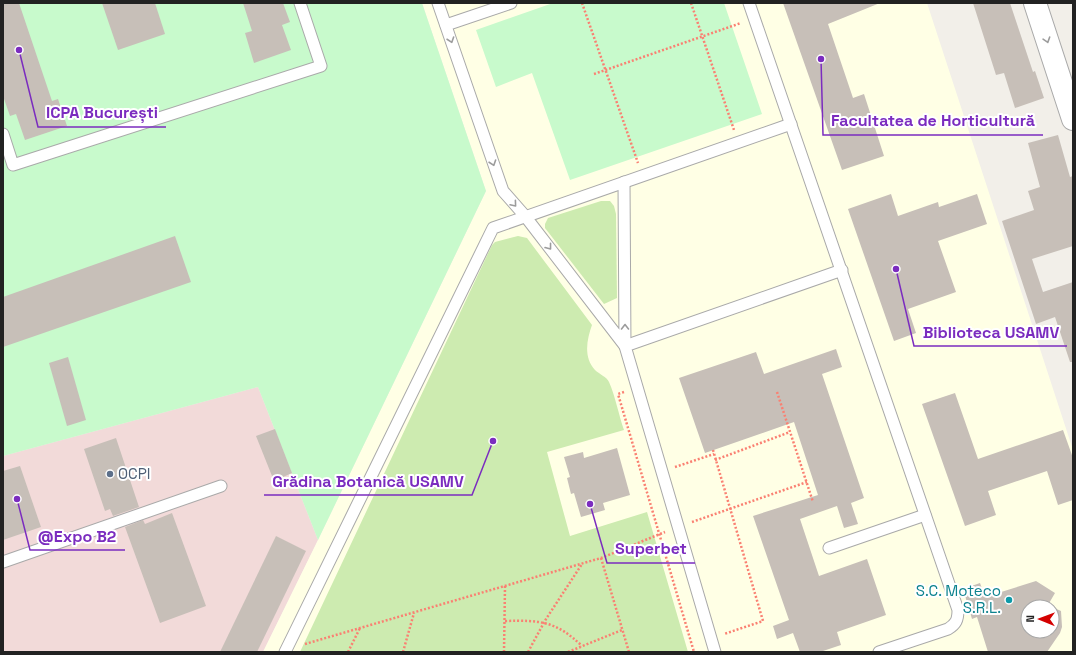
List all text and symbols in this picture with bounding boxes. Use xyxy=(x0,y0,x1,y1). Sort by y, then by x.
one-way arrow xyxy=(446,36,455,43)
one-way arrow xyxy=(1043,36,1051,43)
callout: ICPA București xyxy=(38,99,166,127)
text: ICPA București xyxy=(46,102,158,123)
callout: Facultatea de Horticultură xyxy=(823,107,1043,135)
text: Facultatea de Horticultură xyxy=(831,110,1035,131)
one-way arrow xyxy=(489,159,497,166)
one-way arrow xyxy=(509,199,516,206)
one-way arrow xyxy=(544,243,551,250)
callout: Biblioteca USAMV xyxy=(914,318,1067,346)
text: Biblioteca USAMV xyxy=(923,322,1059,343)
one-way arrow xyxy=(621,324,629,330)
place label: OCPI xyxy=(118,464,150,483)
callout: Grădina Botanică USAMV xyxy=(264,467,472,495)
marker: OCPI xyxy=(105,469,115,479)
text: Grădina Botanică USAMV xyxy=(272,471,464,492)
callout: @Expo B2 xyxy=(30,522,125,550)
text: @Expo B2 xyxy=(38,526,116,547)
callout: Superbet xyxy=(607,535,695,563)
text: Superbet xyxy=(615,538,687,559)
place label: S.C. Moteco S.R.L. xyxy=(916,581,1001,617)
marker: S.C. Moteco S.R.L. xyxy=(1004,595,1014,605)
north arrow xyxy=(1020,599,1060,639)
text: N xyxy=(1023,615,1037,623)

